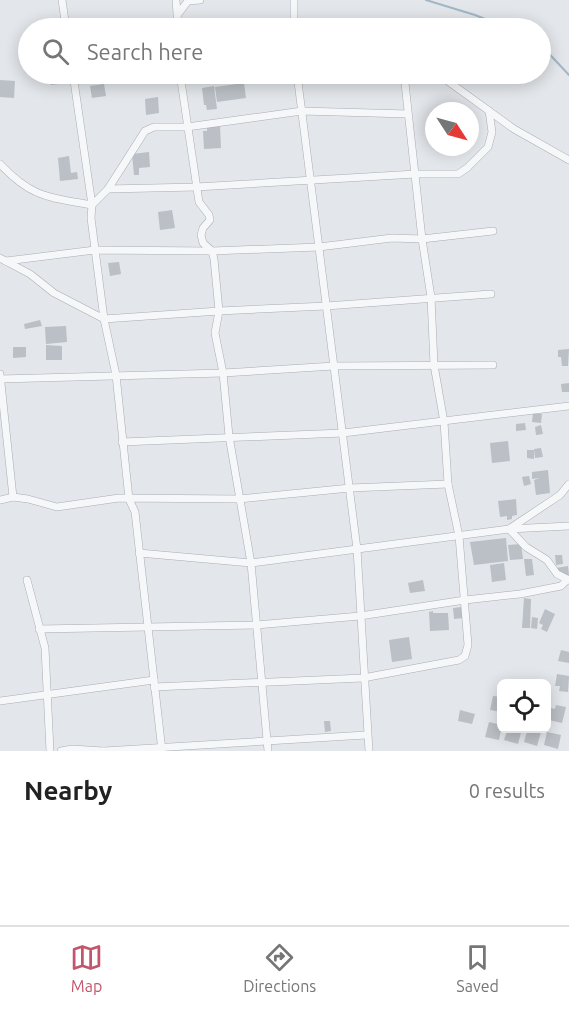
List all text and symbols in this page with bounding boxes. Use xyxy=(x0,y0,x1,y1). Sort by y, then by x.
search box xyxy=(18,18,551,84)
icon: search xyxy=(39,35,72,68)
text: Search here xyxy=(87,39,203,64)
north arrow xyxy=(425,102,479,156)
map controls xyxy=(497,679,551,733)
button: locate xyxy=(497,679,551,733)
text: Nearby xyxy=(24,776,112,805)
text: 0 results xyxy=(469,779,545,802)
tab: Map xyxy=(70,941,103,995)
tab: Directions xyxy=(243,941,316,995)
tab: Saved xyxy=(456,941,499,995)

